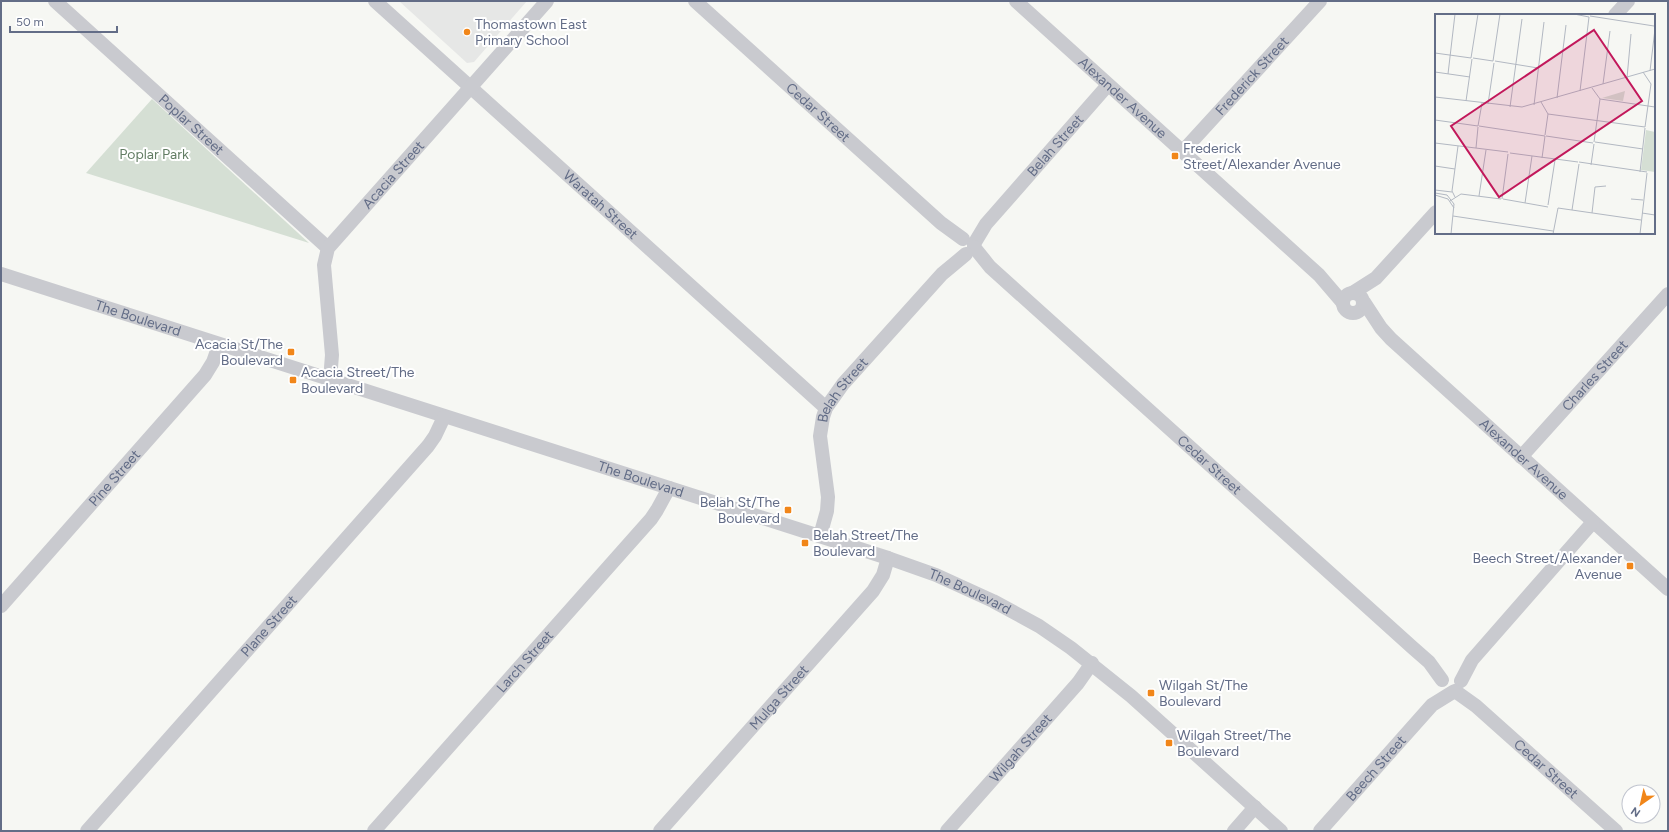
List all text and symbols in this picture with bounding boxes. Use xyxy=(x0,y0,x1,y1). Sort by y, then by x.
scale bar xyxy=(10,8,117,34)
inset map xyxy=(1435,14,1655,234)
text: 50 m xyxy=(16,15,44,29)
place label: Thomastown East Primary School xyxy=(475,16,587,49)
marker: Thomastown East Primary School xyxy=(462,27,472,37)
street label: Frederick Street xyxy=(1212,33,1292,119)
street label: Alexander Avenue xyxy=(1075,53,1171,142)
street label: Cedar Street xyxy=(783,79,854,146)
street label: Poplar Street xyxy=(155,91,228,158)
street label: Belah Street xyxy=(1023,111,1087,180)
street label: Acacia Street xyxy=(359,137,428,212)
place label: Frederick Street/Alexander Avenue xyxy=(1183,140,1341,173)
park label: Poplar Park xyxy=(119,146,189,163)
marker: Frederick Street/Alexander Avenue xyxy=(1170,151,1180,161)
street label: Waratah Street xyxy=(560,167,642,243)
street label: The Boulevard xyxy=(93,296,183,340)
place label: Acacia St/The Boulevard xyxy=(195,336,283,369)
street label: Charles Street xyxy=(1558,336,1631,414)
marker: Acacia St/The Boulevard xyxy=(286,347,296,357)
street label: Belah Street xyxy=(814,354,871,424)
place label: Acacia Street/The Boulevard xyxy=(301,364,415,397)
marker: Acacia Street/The Boulevard xyxy=(288,375,298,385)
street label: Alexander Avenue xyxy=(1476,415,1572,503)
street label: Cedar Street xyxy=(1174,431,1245,498)
street label: Pine Street xyxy=(85,446,144,510)
street label: The Boulevard xyxy=(596,457,686,501)
place label: Belah St/The Boulevard xyxy=(700,494,780,527)
marker: Belah St/The Boulevard xyxy=(783,505,793,515)
place label: Belah Street/The Boulevard xyxy=(813,527,919,560)
marker: Belah Street/The Boulevard xyxy=(800,538,810,548)
place label: Beech Street/Alexander Avenue xyxy=(1472,550,1622,583)
marker: Beech Street/Alexander Avenue xyxy=(1625,561,1635,571)
street label: The Boulevard xyxy=(927,565,1014,618)
street label: Plane Street xyxy=(237,592,300,660)
street label: Larch Street xyxy=(493,627,557,696)
street label: Mulga Street xyxy=(746,661,812,733)
place label: Wilgah St/The Boulevard xyxy=(1159,677,1248,710)
marker: Wilgah St/The Boulevard xyxy=(1146,688,1156,698)
street label: Wilgah Street xyxy=(986,710,1055,786)
place label: Wilgah Street/The Boulevard xyxy=(1177,727,1292,760)
street label: Beech Street xyxy=(1342,732,1409,805)
street label: Cedar Street xyxy=(1511,736,1582,802)
marker: Wilgah Street/The Boulevard xyxy=(1164,738,1174,748)
north arrow xyxy=(1621,784,1661,824)
text: N xyxy=(1629,804,1643,820)

